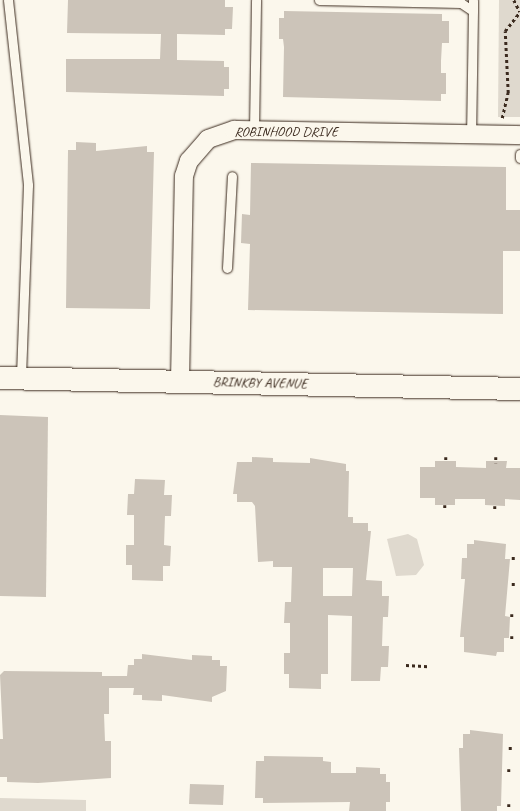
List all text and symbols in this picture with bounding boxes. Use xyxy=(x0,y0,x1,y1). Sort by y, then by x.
street label: ROBINHOOD DRIVE xyxy=(234,124,338,140)
street label: BRINKBY AVENUE xyxy=(213,374,307,392)

